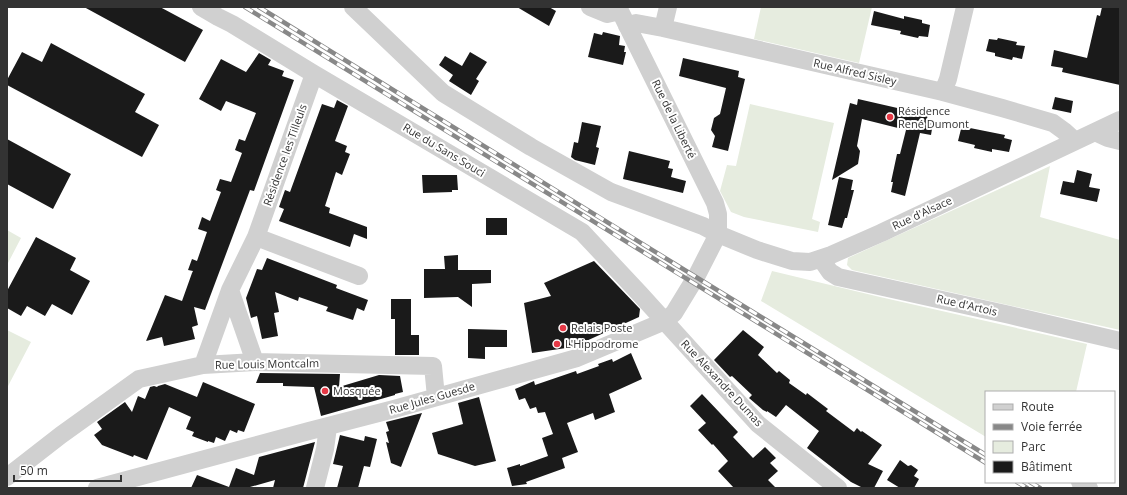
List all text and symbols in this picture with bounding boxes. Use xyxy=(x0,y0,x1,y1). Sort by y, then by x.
street label: Rue Alfred Sisley xyxy=(812,55,899,88)
street label: Rue de la Liberté xyxy=(649,77,700,161)
street label: Résidence les Tilleuls xyxy=(259,102,310,208)
place label: Résidence René Dumont xyxy=(898,103,969,131)
marker: Résidence René Dumont xyxy=(885,112,895,122)
street label: Rue du Sans Souci xyxy=(400,119,488,180)
street label: Rue d'Alsace xyxy=(890,192,954,233)
street label: Rue d'Artois xyxy=(935,290,999,319)
place label: Relais Poste xyxy=(571,320,632,335)
marker: Relais Poste xyxy=(558,323,568,333)
place label: L'Hippodrome xyxy=(565,336,638,351)
street label: Rue Alexandre Dumas xyxy=(678,336,767,429)
marker: L'Hippodrome xyxy=(552,339,562,349)
street label: Rue Louis Montcalm xyxy=(215,355,319,372)
street label: Rue Jules Guesde xyxy=(387,378,476,417)
place label: Mosquée xyxy=(333,383,381,398)
marker: Mosquée xyxy=(320,386,330,396)
legend xyxy=(985,391,1115,483)
text: Route xyxy=(1021,398,1054,415)
text: Voie ferrée xyxy=(1021,418,1083,435)
text: Parc xyxy=(1021,438,1046,455)
scale bar xyxy=(14,457,121,483)
text: Bâtiment xyxy=(1021,458,1072,475)
text: 50 m xyxy=(20,462,48,479)

